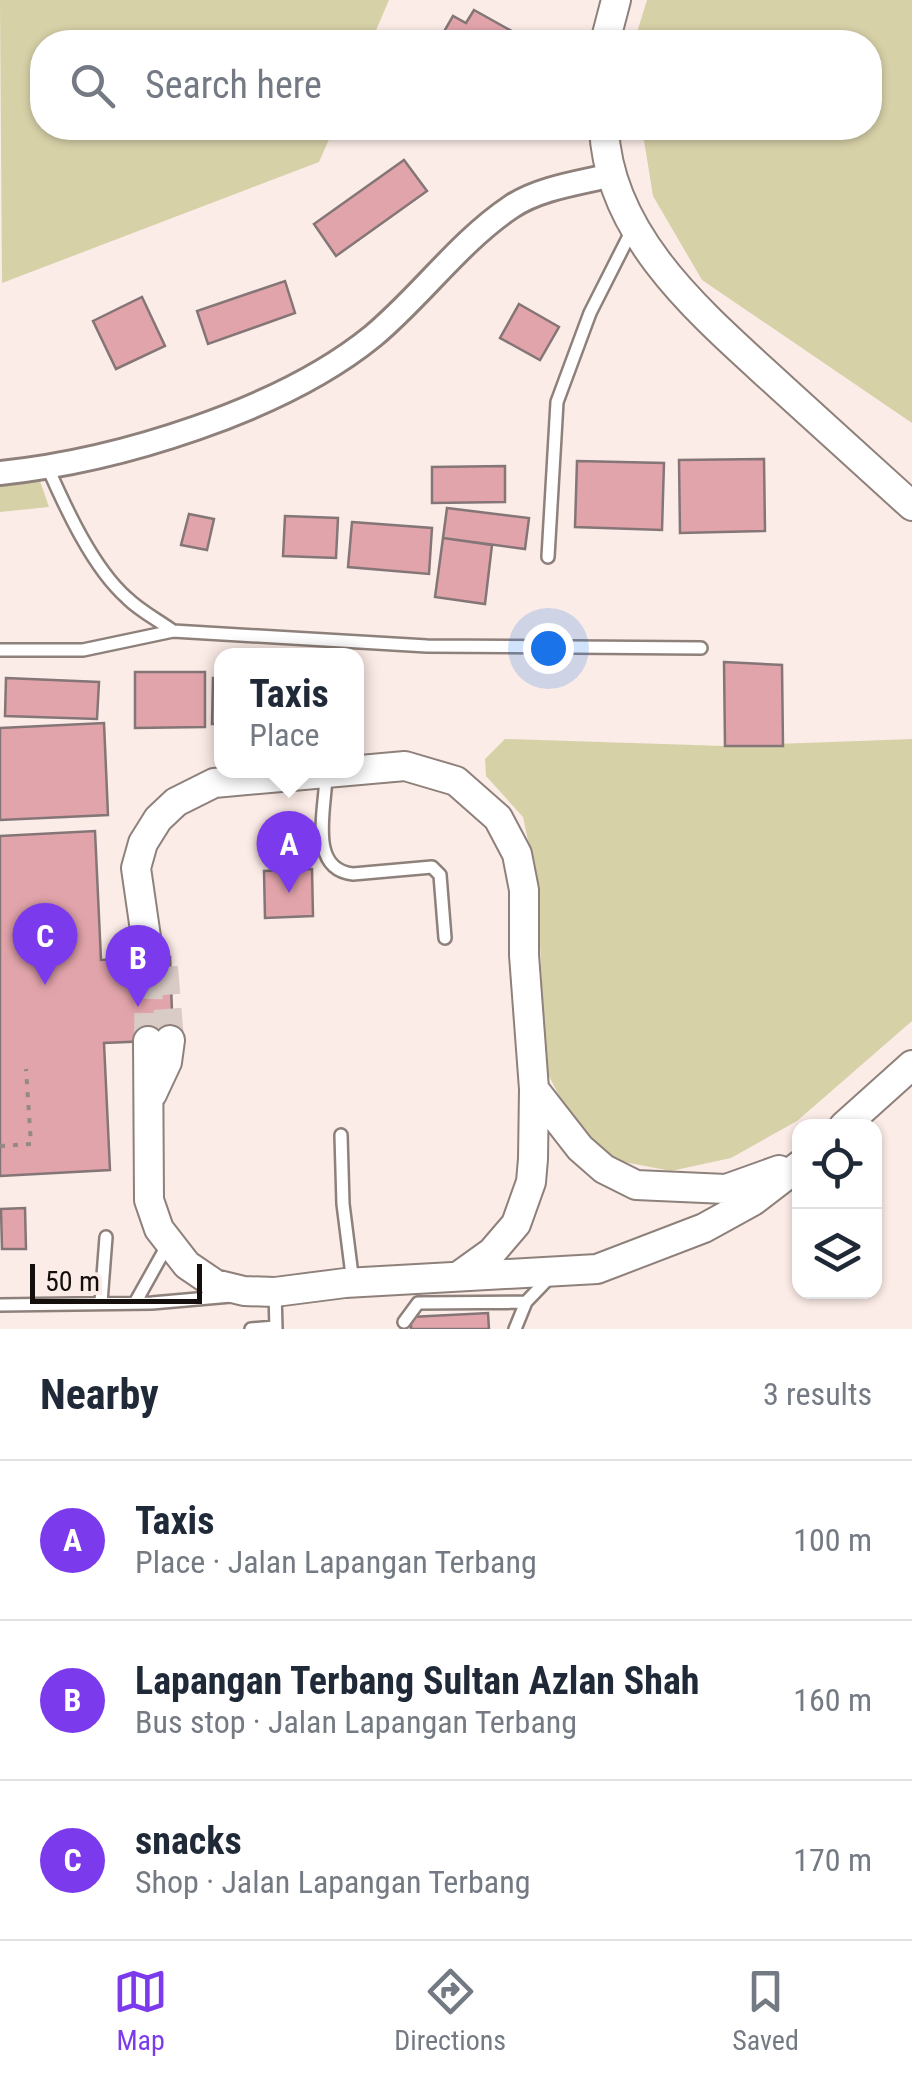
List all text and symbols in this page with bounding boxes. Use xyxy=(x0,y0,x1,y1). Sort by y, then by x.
search box xyxy=(30,30,882,140)
icon: search xyxy=(65,58,120,113)
text: Search here xyxy=(145,63,322,107)
your location xyxy=(523,623,574,674)
popup xyxy=(214,648,364,778)
text: Taxis xyxy=(249,672,329,716)
text: Place xyxy=(249,716,319,754)
pin: A xyxy=(256,810,322,893)
pin: C xyxy=(12,902,78,985)
pin: B xyxy=(106,924,170,1007)
map controls xyxy=(792,1119,882,1299)
button: locate xyxy=(792,1119,882,1209)
button: layers xyxy=(792,1209,882,1299)
scale bar xyxy=(30,1259,202,1304)
text: 50 m xyxy=(45,1265,100,1298)
text: Nearby xyxy=(40,1370,159,1419)
text: 3 results xyxy=(763,1375,872,1413)
text: Taxis xyxy=(135,1499,214,1543)
text: A xyxy=(63,1521,82,1559)
text: 100 m xyxy=(793,1521,872,1559)
text: Place · Jalan Lapangan Terbang xyxy=(135,1543,537,1581)
text: Lapangan Terbang Sultan Azlan Shah xyxy=(135,1659,700,1703)
text: B xyxy=(64,1681,81,1719)
text: 160 m xyxy=(793,1681,872,1719)
text: Bus stop · Jalan Lapangan Terbang xyxy=(135,1703,577,1741)
text: snacks xyxy=(135,1819,242,1863)
text: C xyxy=(63,1841,82,1879)
text: 170 m xyxy=(793,1841,872,1879)
text: Shop · Jalan Lapangan Terbang xyxy=(135,1863,530,1901)
tab: Map xyxy=(113,1964,168,2057)
tab: Directions xyxy=(394,1964,506,2057)
tab: Saved xyxy=(732,1964,799,2057)

